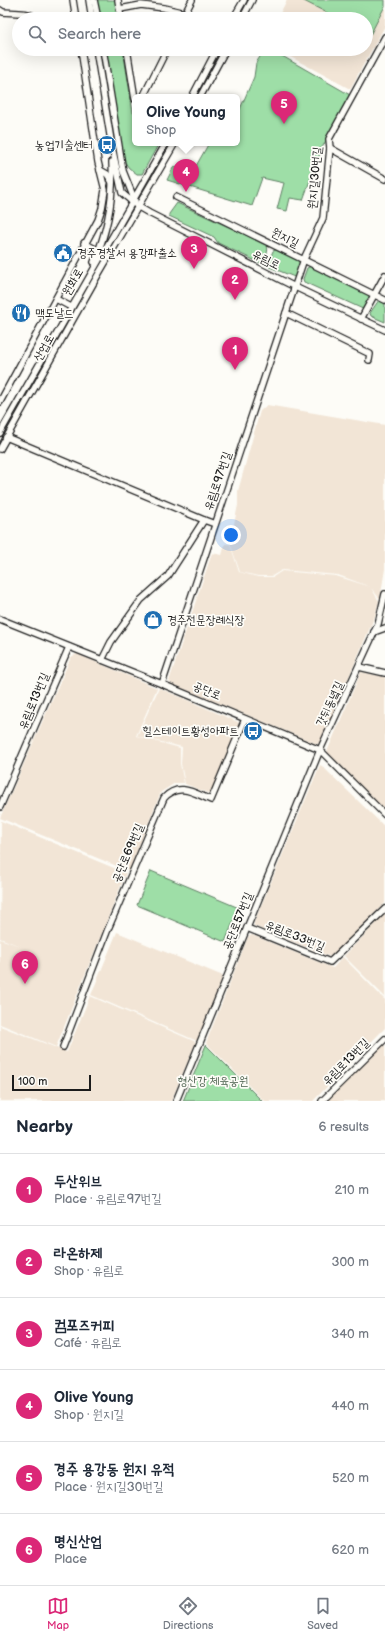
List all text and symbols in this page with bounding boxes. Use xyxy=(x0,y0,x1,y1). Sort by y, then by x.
search box xyxy=(12,12,373,56)
icon: search xyxy=(26,23,48,45)
text: Search here xyxy=(58,25,141,44)
pin: 5 xyxy=(271,91,297,124)
popup xyxy=(132,94,240,146)
text: Olive Young xyxy=(146,103,226,122)
text: Shop xyxy=(146,122,176,138)
bus stop icon: 농업기술센터 xyxy=(96,134,118,156)
place label: 농업기술센터 xyxy=(35,138,93,153)
street label: 원지길30번길 xyxy=(305,146,325,210)
pin: 4 xyxy=(173,159,199,192)
street label: 원지길 xyxy=(269,225,302,251)
pin: 3 xyxy=(181,236,207,269)
public building icon: 경주경찰서 용강파출소 xyxy=(52,242,74,264)
place label: 경주경찰서 용강파출소 xyxy=(77,246,177,261)
street label: 유림로 xyxy=(250,247,282,273)
street label: 원화로 xyxy=(59,266,87,298)
pin: 2 xyxy=(222,267,248,300)
restaurant icon: 맥도날드 xyxy=(10,302,32,324)
place label: 맥도날드 xyxy=(35,306,74,321)
street label: 산업로 xyxy=(30,332,58,364)
pin: 1 xyxy=(222,337,248,370)
street label: 유림로97번길 xyxy=(201,449,235,512)
your location xyxy=(221,525,241,545)
shop icon: 경주전문장례식장 xyxy=(142,609,164,631)
place label: 경주전문장례식장 xyxy=(167,613,245,628)
street label: 유림로13번길 xyxy=(15,670,53,732)
street label: 공단로 xyxy=(191,678,223,704)
street label: 갓뒤동녘길 xyxy=(313,679,347,729)
bus stop icon: 힐스테이트황성아파트 xyxy=(242,720,264,742)
place label: 힐스테이트황성아파트 xyxy=(142,724,239,739)
street label: 공단로69번길 xyxy=(109,821,147,885)
street label: 공단로57번길 xyxy=(220,890,257,952)
street label: 유림로33번길 xyxy=(263,917,327,955)
pin: 6 xyxy=(12,951,38,984)
street label: 유림로13번길 xyxy=(319,1035,373,1089)
scale bar xyxy=(12,1073,91,1092)
park label: 형산강 체육공원 xyxy=(178,1074,248,1089)
text: 100 m xyxy=(18,1075,47,1088)
text: Nearby xyxy=(16,1117,73,1137)
text: 6 results xyxy=(319,1119,369,1135)
text: 두산위브 xyxy=(54,1172,102,1191)
text: 1 xyxy=(26,1182,32,1198)
text: 210 m xyxy=(335,1182,369,1198)
text: Place · 유림로97번길 xyxy=(54,1191,162,1207)
text: 라온하제 xyxy=(54,1244,102,1263)
text: 2 xyxy=(25,1254,33,1270)
text: 300 m xyxy=(331,1254,369,1270)
text: Shop · 유림로 xyxy=(54,1263,124,1279)
text: 컴포즈커피 xyxy=(54,1316,114,1335)
text: 3 xyxy=(25,1326,33,1342)
text: 340 m xyxy=(331,1326,369,1342)
text: Café · 유림로 xyxy=(54,1335,122,1351)
text: Olive Young xyxy=(54,1388,134,1407)
text: 4 xyxy=(25,1398,33,1414)
text: 440 m xyxy=(331,1398,369,1414)
text: Shop · 원지길 xyxy=(54,1407,124,1423)
text: 경주 용강동 원지 유적 xyxy=(54,1460,175,1479)
text: 5 xyxy=(25,1470,33,1486)
text: 520 m xyxy=(332,1470,369,1486)
text: Place · 원지길30번길 xyxy=(54,1479,163,1495)
text: 명신산업 xyxy=(54,1532,102,1551)
text: 6 xyxy=(25,1542,33,1558)
text: 620 m xyxy=(331,1542,369,1558)
text: Place xyxy=(54,1551,87,1567)
tab: Map xyxy=(47,1595,69,1632)
tab: Directions xyxy=(163,1595,213,1632)
tab: Saved xyxy=(307,1595,338,1632)

